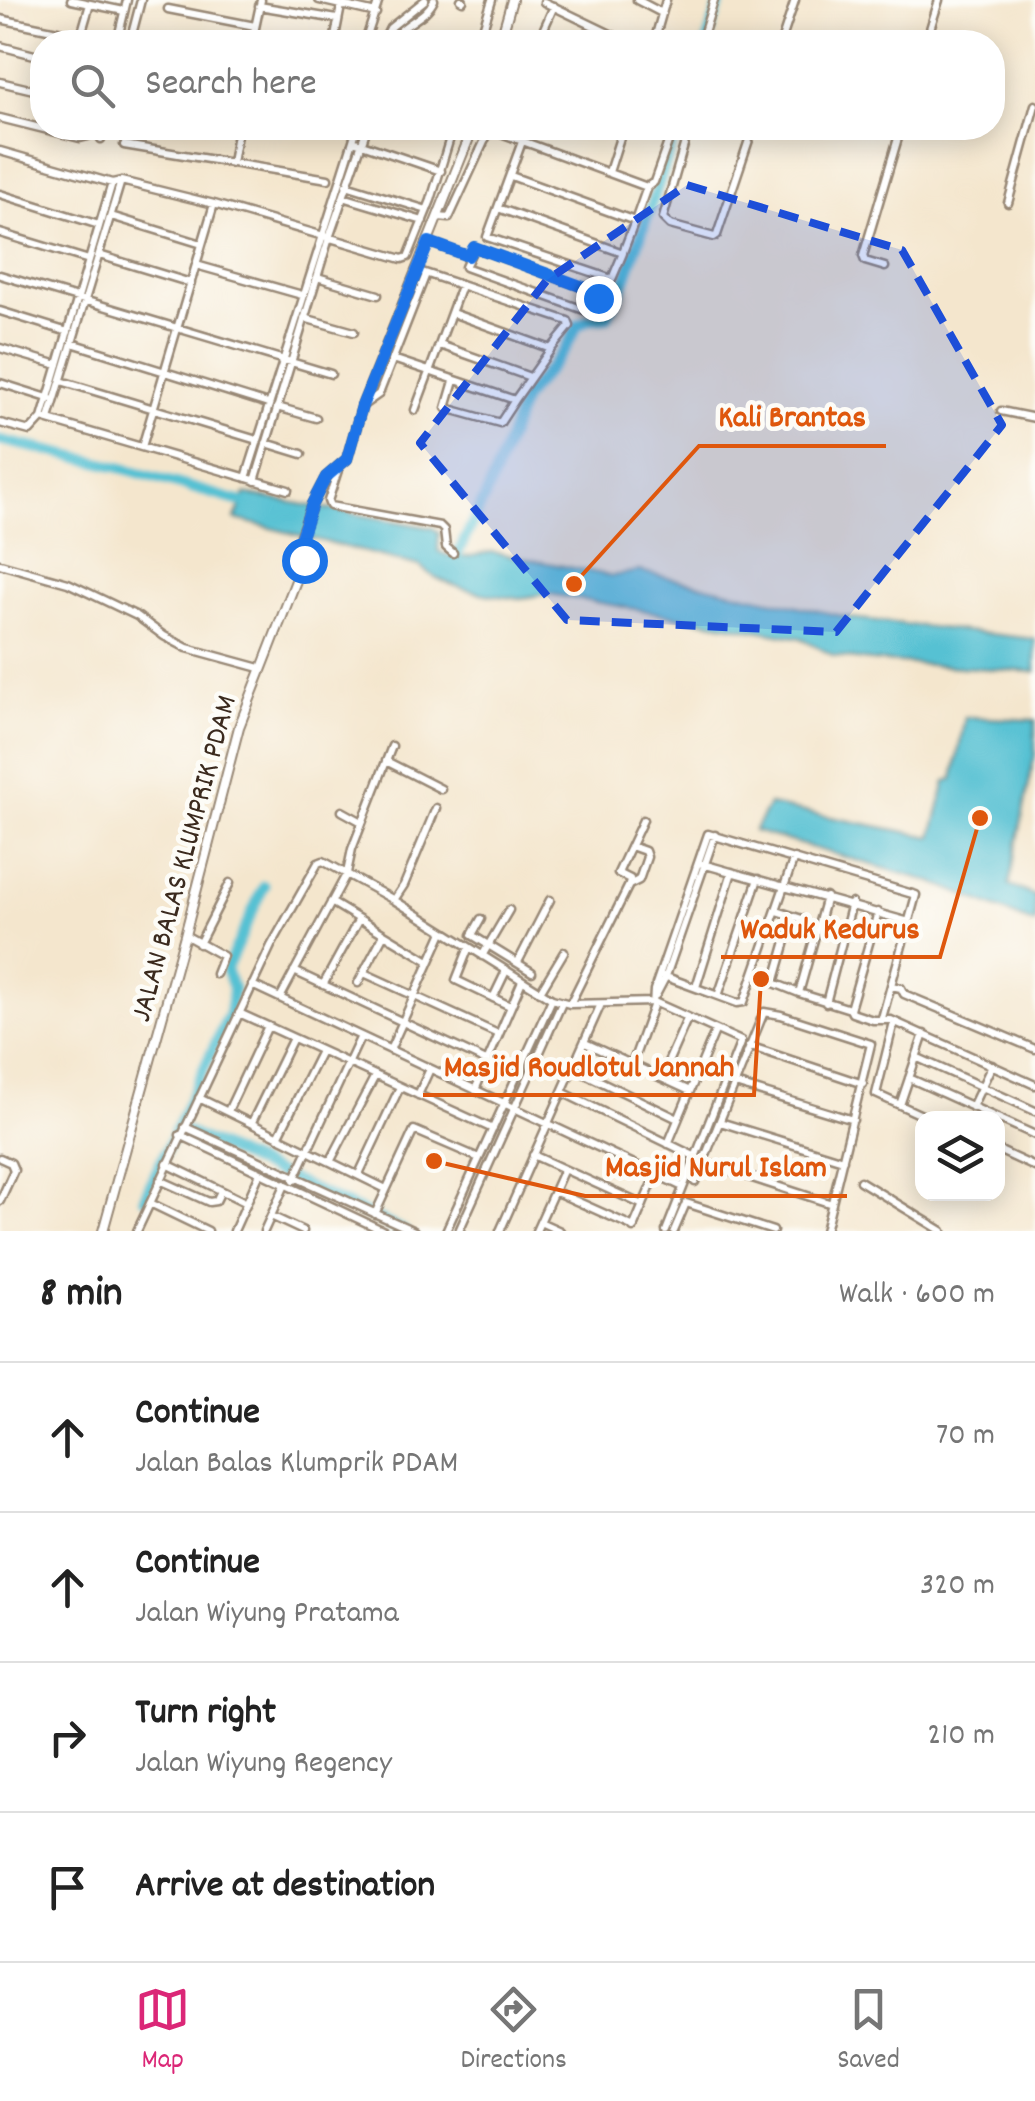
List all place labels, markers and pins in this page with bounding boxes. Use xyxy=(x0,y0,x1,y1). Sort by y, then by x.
callout: Kali Brantas xyxy=(699,384,886,446)
callout: Waduk Kedurus xyxy=(721,895,940,957)
callout: Masjid Roudlotul Jannah xyxy=(423,1033,754,1095)
callout: Masjid Nurul Islam xyxy=(585,1134,847,1196)

